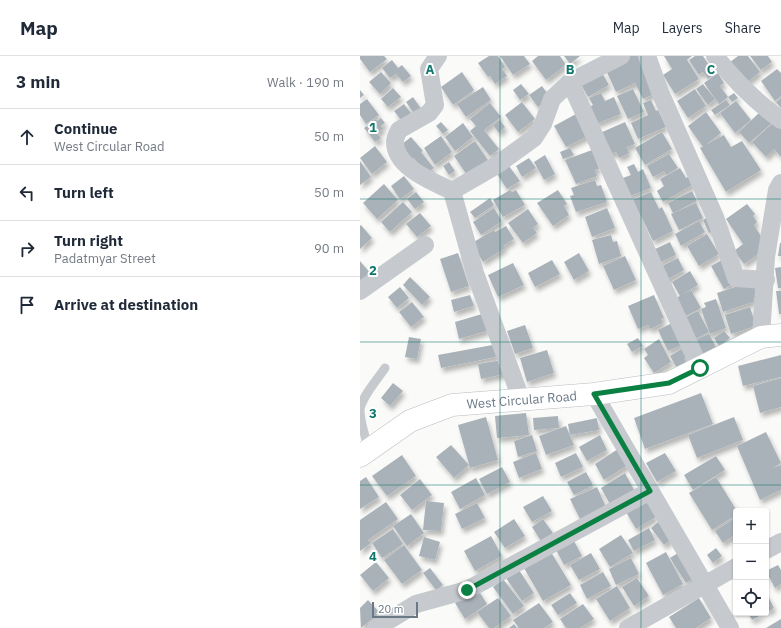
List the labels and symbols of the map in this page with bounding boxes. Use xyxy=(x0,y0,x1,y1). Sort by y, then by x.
text: A xyxy=(426,61,435,78)
text: B xyxy=(566,61,575,78)
text: C xyxy=(707,61,716,78)
text: 1 xyxy=(369,119,377,136)
text: 2 xyxy=(369,262,377,279)
route start xyxy=(691,359,709,377)
street label: West Circular Road xyxy=(466,387,578,412)
text: 3 xyxy=(369,405,377,422)
text: 4 xyxy=(369,548,377,565)
route end xyxy=(458,581,476,599)
scale bar xyxy=(372,600,418,619)

